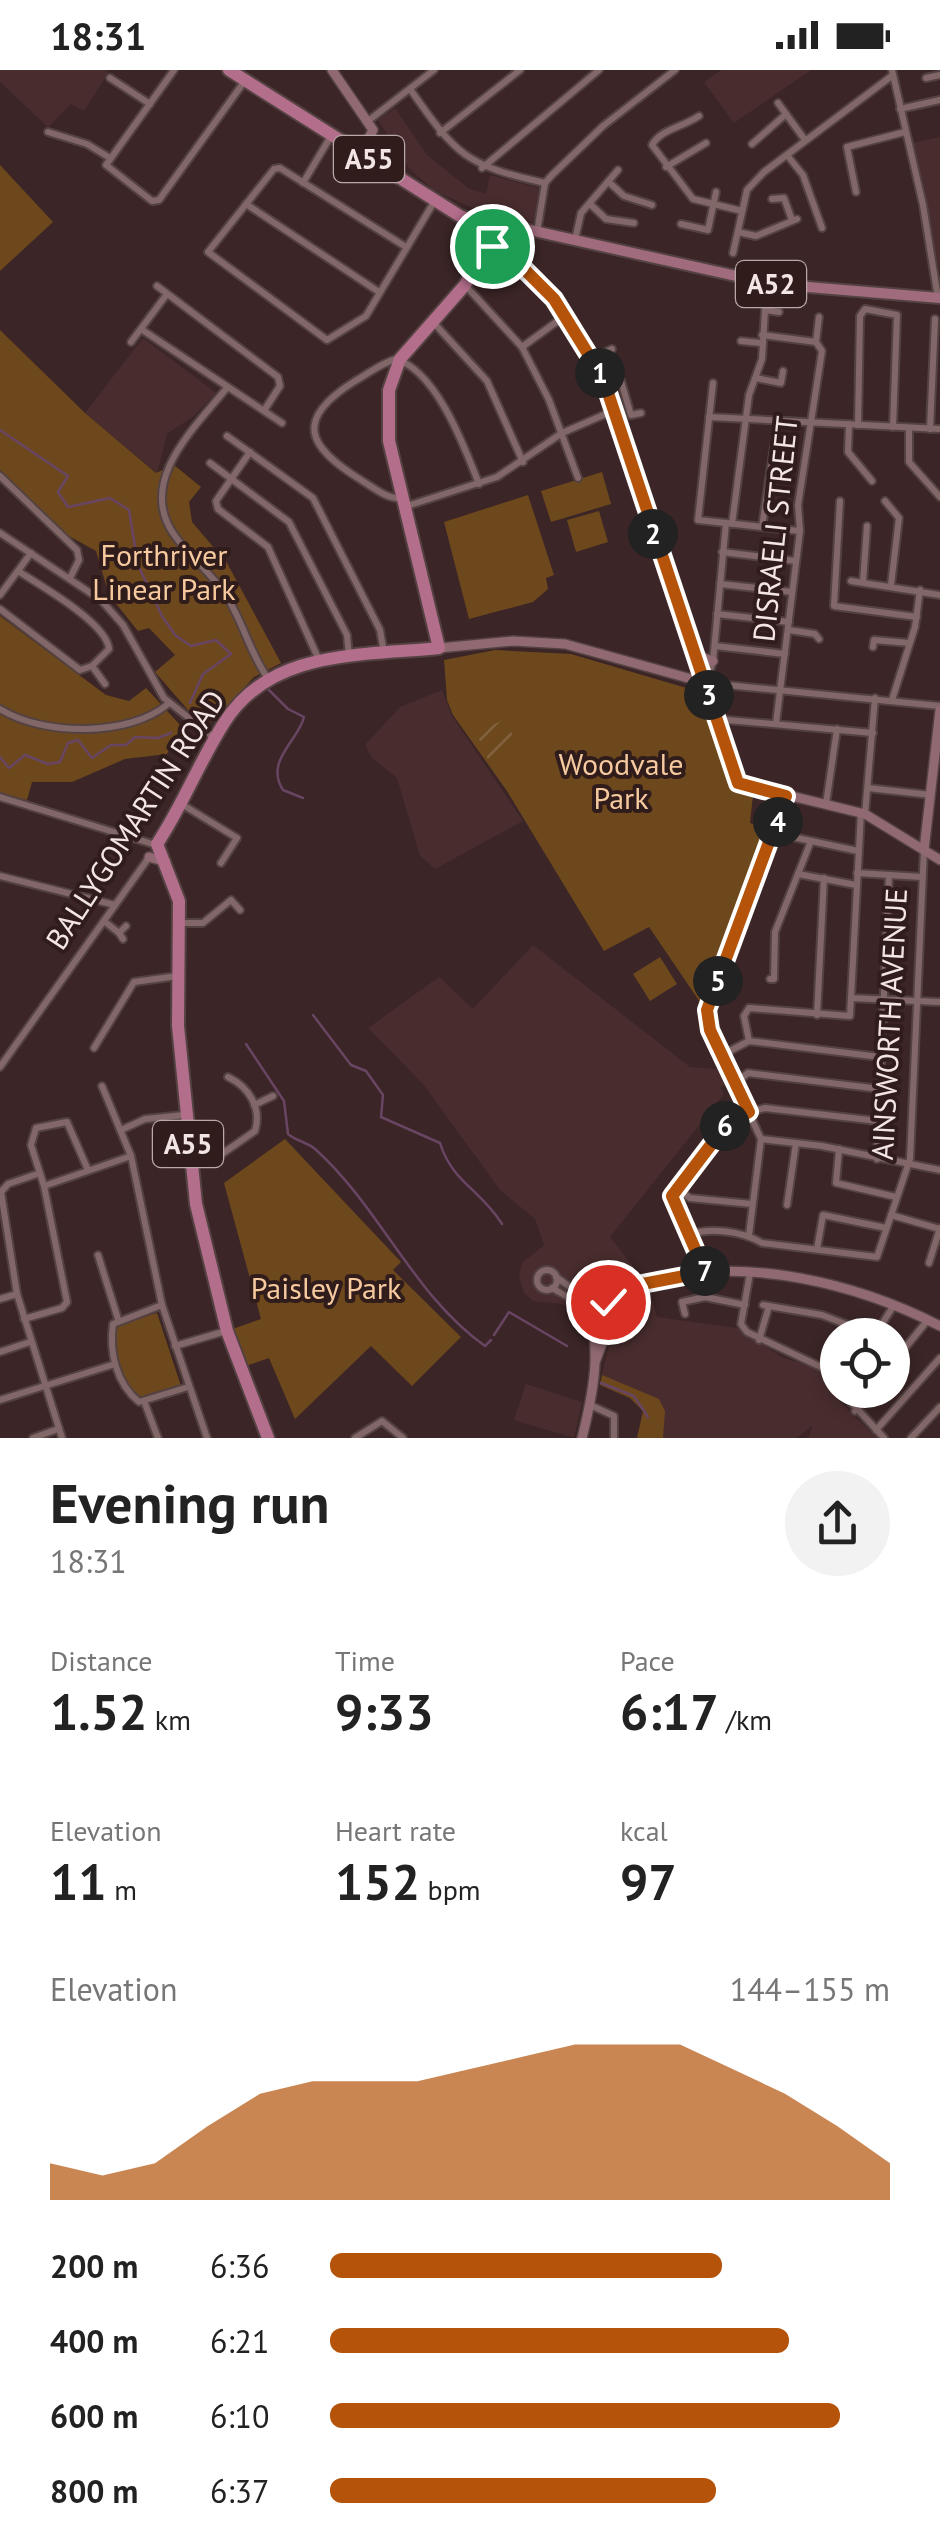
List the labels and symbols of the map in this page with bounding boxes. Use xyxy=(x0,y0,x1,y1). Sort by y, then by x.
road number: A55 xyxy=(334,136,404,182)
pin xyxy=(450,204,535,289)
road number: A52 xyxy=(736,261,806,307)
pin: 1 xyxy=(575,348,625,398)
street label: DISRAELI STREET xyxy=(743,414,806,644)
pin: 2 xyxy=(628,509,678,559)
park label: Forthriver Linear Park xyxy=(92,535,236,608)
pin: 3 xyxy=(684,670,734,720)
street label: BALLYGOMARTIN ROAD xyxy=(36,682,233,956)
park label: Woodvale Park xyxy=(558,744,684,817)
pin: 4 xyxy=(753,797,803,847)
street label: AINSWORTH AVENUE xyxy=(862,887,915,1161)
pin: 5 xyxy=(693,956,743,1006)
pin: 6 xyxy=(700,1101,750,1151)
road number: A55 xyxy=(153,1121,223,1167)
pin: 7 xyxy=(680,1246,730,1296)
pin xyxy=(566,1260,651,1345)
park label: Paisley Park xyxy=(251,1268,402,1307)

